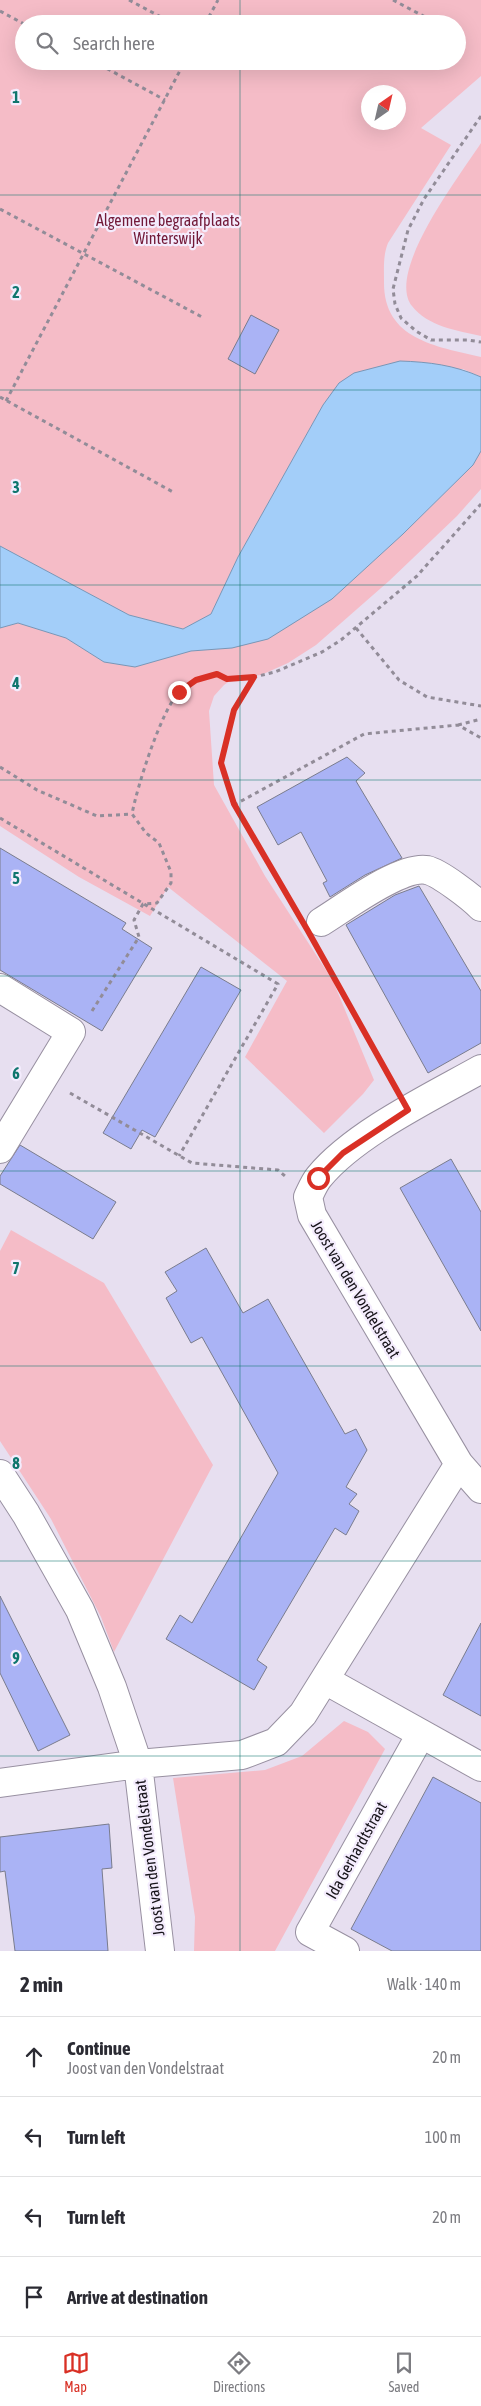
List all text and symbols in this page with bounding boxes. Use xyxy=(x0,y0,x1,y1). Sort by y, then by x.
search box xyxy=(15,15,466,70)
icon: search xyxy=(33,29,61,57)
text: Search here xyxy=(73,32,155,54)
north arrow xyxy=(361,85,406,130)
text: 1 xyxy=(12,88,20,106)
park label: Algemene begraafplaats Winterswijk xyxy=(96,211,240,248)
text: 2 xyxy=(12,283,20,301)
text: 3 xyxy=(12,478,20,496)
text: 4 xyxy=(11,674,20,692)
route end xyxy=(168,681,191,704)
text: 5 xyxy=(12,869,20,887)
text: 6 xyxy=(12,1064,20,1082)
route start xyxy=(307,1167,330,1190)
street label: Joost van den Vondelstraat xyxy=(308,1217,404,1361)
text: 7 xyxy=(12,1259,20,1277)
text: 8 xyxy=(12,1454,20,1472)
text: 9 xyxy=(12,1649,20,1667)
street label: Joost van den Vondelstraat xyxy=(130,1779,168,1937)
street label: Ida Gerhardtstraat xyxy=(322,1798,390,1902)
text: 2 min xyxy=(20,1972,63,1996)
text: Walk · 140 m xyxy=(387,1975,461,1993)
text: Continue xyxy=(67,2037,131,2059)
icon: ahead xyxy=(20,2043,48,2071)
text: 20 m xyxy=(432,2048,461,2066)
text: Joost van den Vondelstraat xyxy=(67,2059,224,2077)
icon: left xyxy=(20,2123,48,2151)
text: Turn left xyxy=(67,2126,125,2148)
text: 100 m xyxy=(425,2128,461,2146)
icon: left xyxy=(20,2203,48,2231)
text: Turn left xyxy=(67,2206,125,2228)
text: 20 m xyxy=(432,2208,461,2226)
icon: arrive xyxy=(20,2283,48,2311)
text: Arrive at destination xyxy=(67,2286,208,2308)
tab: Map xyxy=(62,2349,90,2395)
tab: Directions xyxy=(213,2349,265,2395)
tab: Saved xyxy=(388,2349,419,2395)

